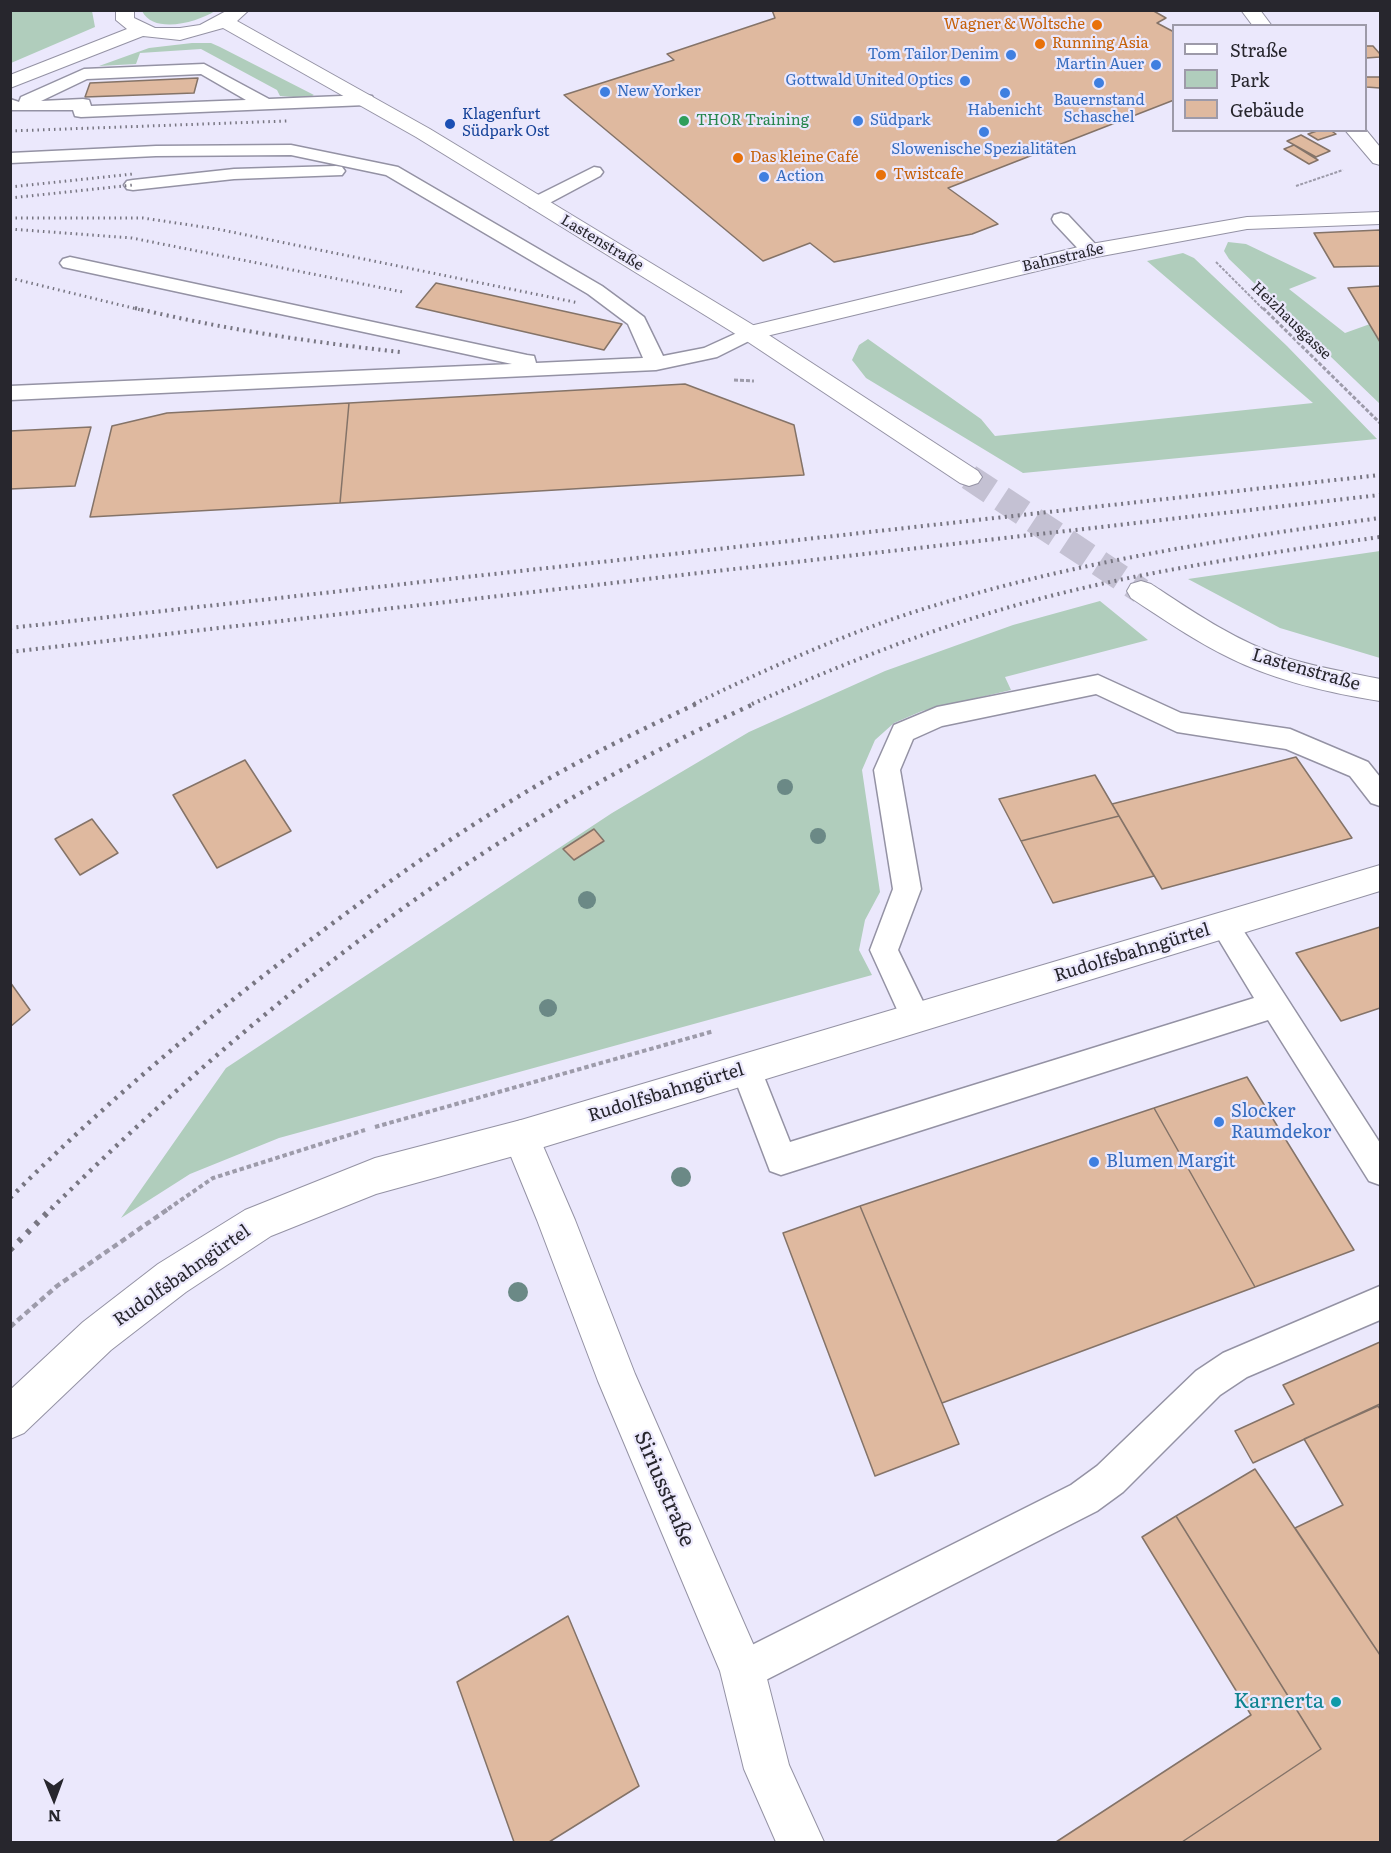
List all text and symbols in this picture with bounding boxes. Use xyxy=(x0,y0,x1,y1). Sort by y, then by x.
place label: Wagner & Woltsche xyxy=(944,16,1085,34)
marker: Wagner & Woltsche xyxy=(1090,18,1104,32)
legend xyxy=(1172,24,1367,132)
place label: Running Asia xyxy=(1052,35,1149,53)
text: Straße xyxy=(1230,36,1287,63)
marker: Running Asia xyxy=(1033,37,1047,51)
place label: Tom Tailor Denim xyxy=(867,46,999,64)
marker: Tom Tailor Denim xyxy=(1004,48,1018,62)
place label: Martin Auer xyxy=(1056,56,1144,74)
marker: Martin Auer xyxy=(1149,58,1163,72)
text: Park xyxy=(1230,66,1269,93)
place label: Gottwald United Optics xyxy=(785,72,953,90)
marker: Gottwald United Optics xyxy=(958,74,972,88)
marker: Bauernstand Schaschel xyxy=(1092,76,1106,90)
place label: New Yorker xyxy=(617,83,701,101)
marker: New Yorker xyxy=(598,85,612,99)
marker: Habenicht xyxy=(998,86,1012,100)
place label: Bauernstand Schaschel xyxy=(1053,92,1145,127)
text: Gebäude xyxy=(1230,96,1304,123)
place label: Habenicht xyxy=(968,102,1042,120)
place label: Klagenfurt Südpark Ost xyxy=(462,106,550,141)
place label: THOR Training xyxy=(696,112,809,130)
place label: Südpark xyxy=(870,112,931,130)
marker: THOR Training xyxy=(677,114,691,128)
marker: Südpark xyxy=(851,114,865,128)
marker: Klagenfurt Südpark Ost xyxy=(443,117,457,131)
marker: Slowenische Spezialitäten xyxy=(977,125,991,139)
place label: Slowenische Spezialitäten xyxy=(891,141,1077,159)
place label: Das kleine Café xyxy=(750,149,858,167)
marker: Das kleine Café xyxy=(731,151,745,165)
place label: Twistcafe xyxy=(893,166,964,184)
place label: Action xyxy=(776,168,824,186)
marker: Twistcafe xyxy=(874,168,888,182)
marker: Action xyxy=(757,170,771,184)
street label: Lastenstraße xyxy=(557,211,647,275)
street label: Bahnstraße xyxy=(1021,240,1105,276)
street label: Heizhausgasse xyxy=(1247,278,1335,364)
street label: Lastenstraße xyxy=(1249,644,1363,696)
street label: Rudolfsbahngürtel xyxy=(1051,919,1213,987)
street label: Rudolfsbahngürtel xyxy=(585,1059,747,1127)
place label: Slocker Raumdekor xyxy=(1231,1101,1331,1144)
marker: Slocker Raumdekor xyxy=(1212,1115,1226,1129)
place label: Blumen Margit xyxy=(1106,1151,1236,1173)
marker: Blumen Margit xyxy=(1087,1155,1101,1169)
street label: Rudolfsbahngürtel xyxy=(109,1221,255,1331)
street label: Siriusstraße xyxy=(628,1427,700,1551)
place label: Karnerta xyxy=(1233,1689,1324,1715)
marker: Karnerta xyxy=(1329,1695,1343,1709)
north arrow xyxy=(24,1769,84,1829)
text: N xyxy=(47,1805,61,1829)

